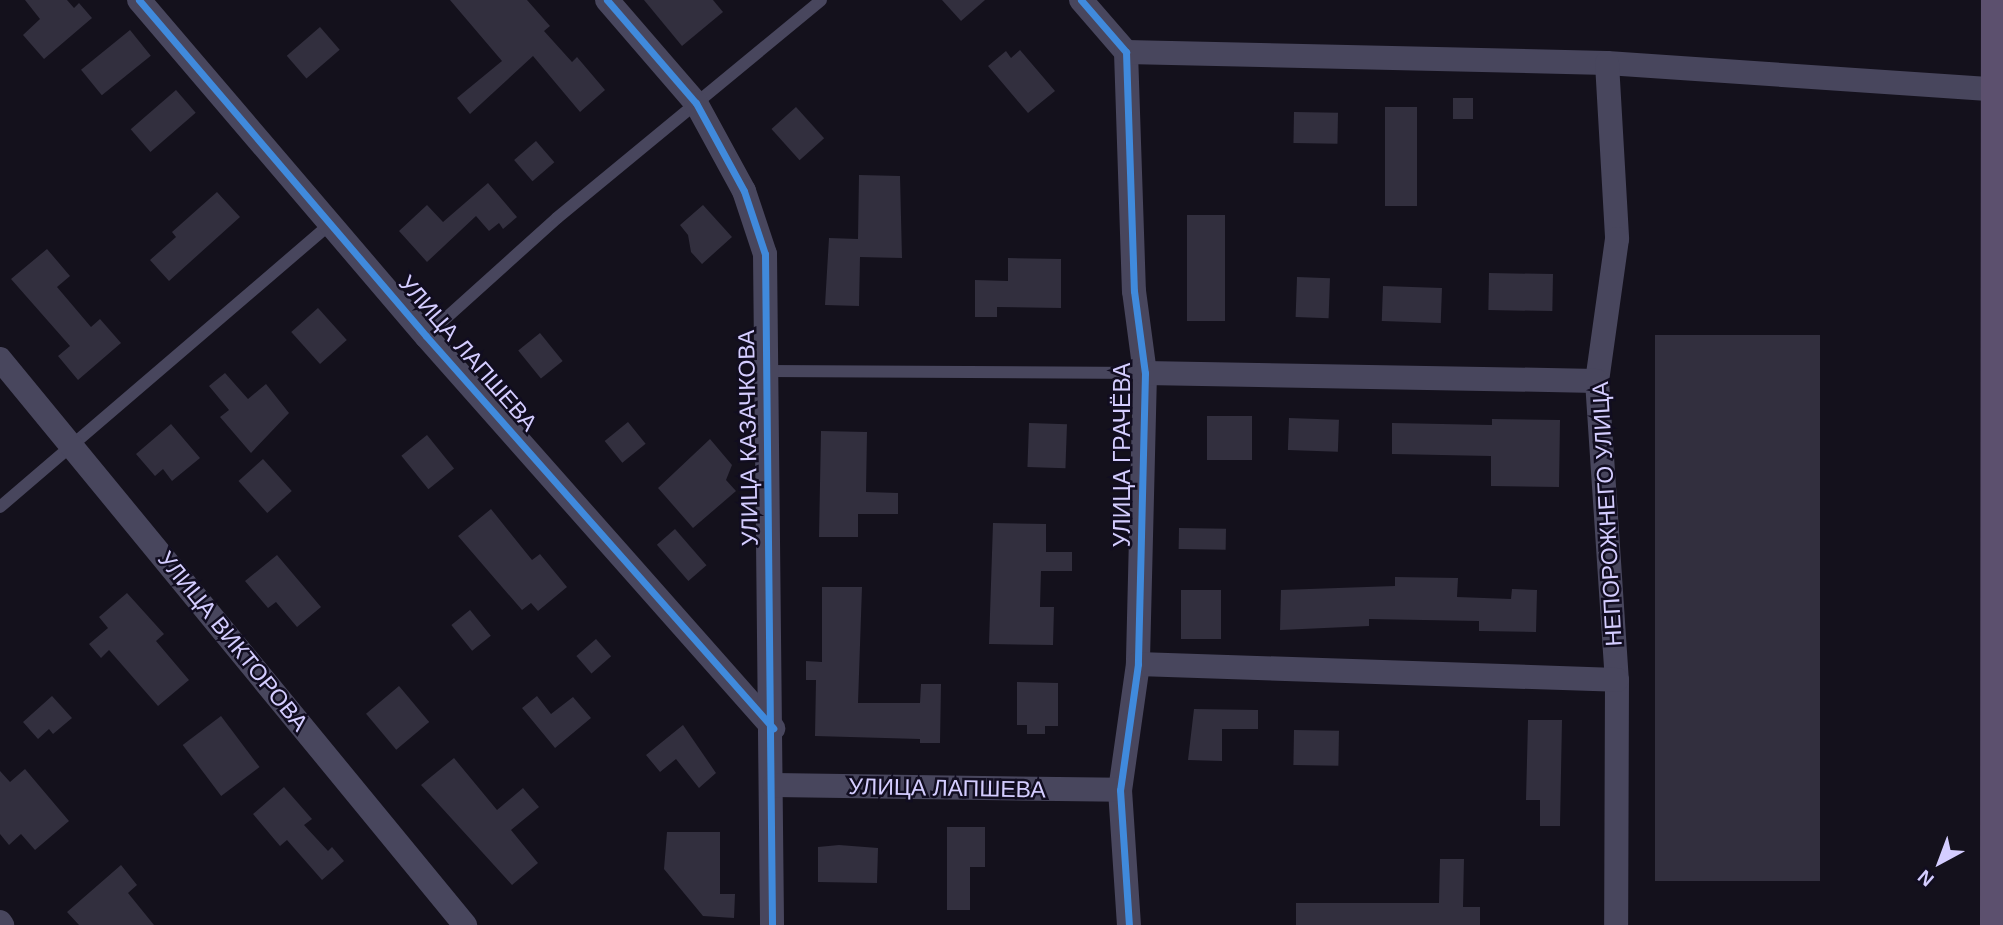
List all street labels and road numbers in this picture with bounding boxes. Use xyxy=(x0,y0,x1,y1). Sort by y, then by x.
street label: УЛИЦА ЛАПШЕВА xyxy=(393,270,543,436)
street label: УЛИЦА КАЗАЧКОВА xyxy=(732,330,764,546)
street label: УЛИЦА ГРАЧЁВА xyxy=(1108,363,1136,547)
street label: НЕПОРОЖНЕГО УЛИЦА xyxy=(1586,381,1628,647)
street label: УЛИЦА ВИКТОРОВА xyxy=(152,546,314,736)
street label: УЛИЦА ЛАПШЕВА xyxy=(848,772,1046,804)

